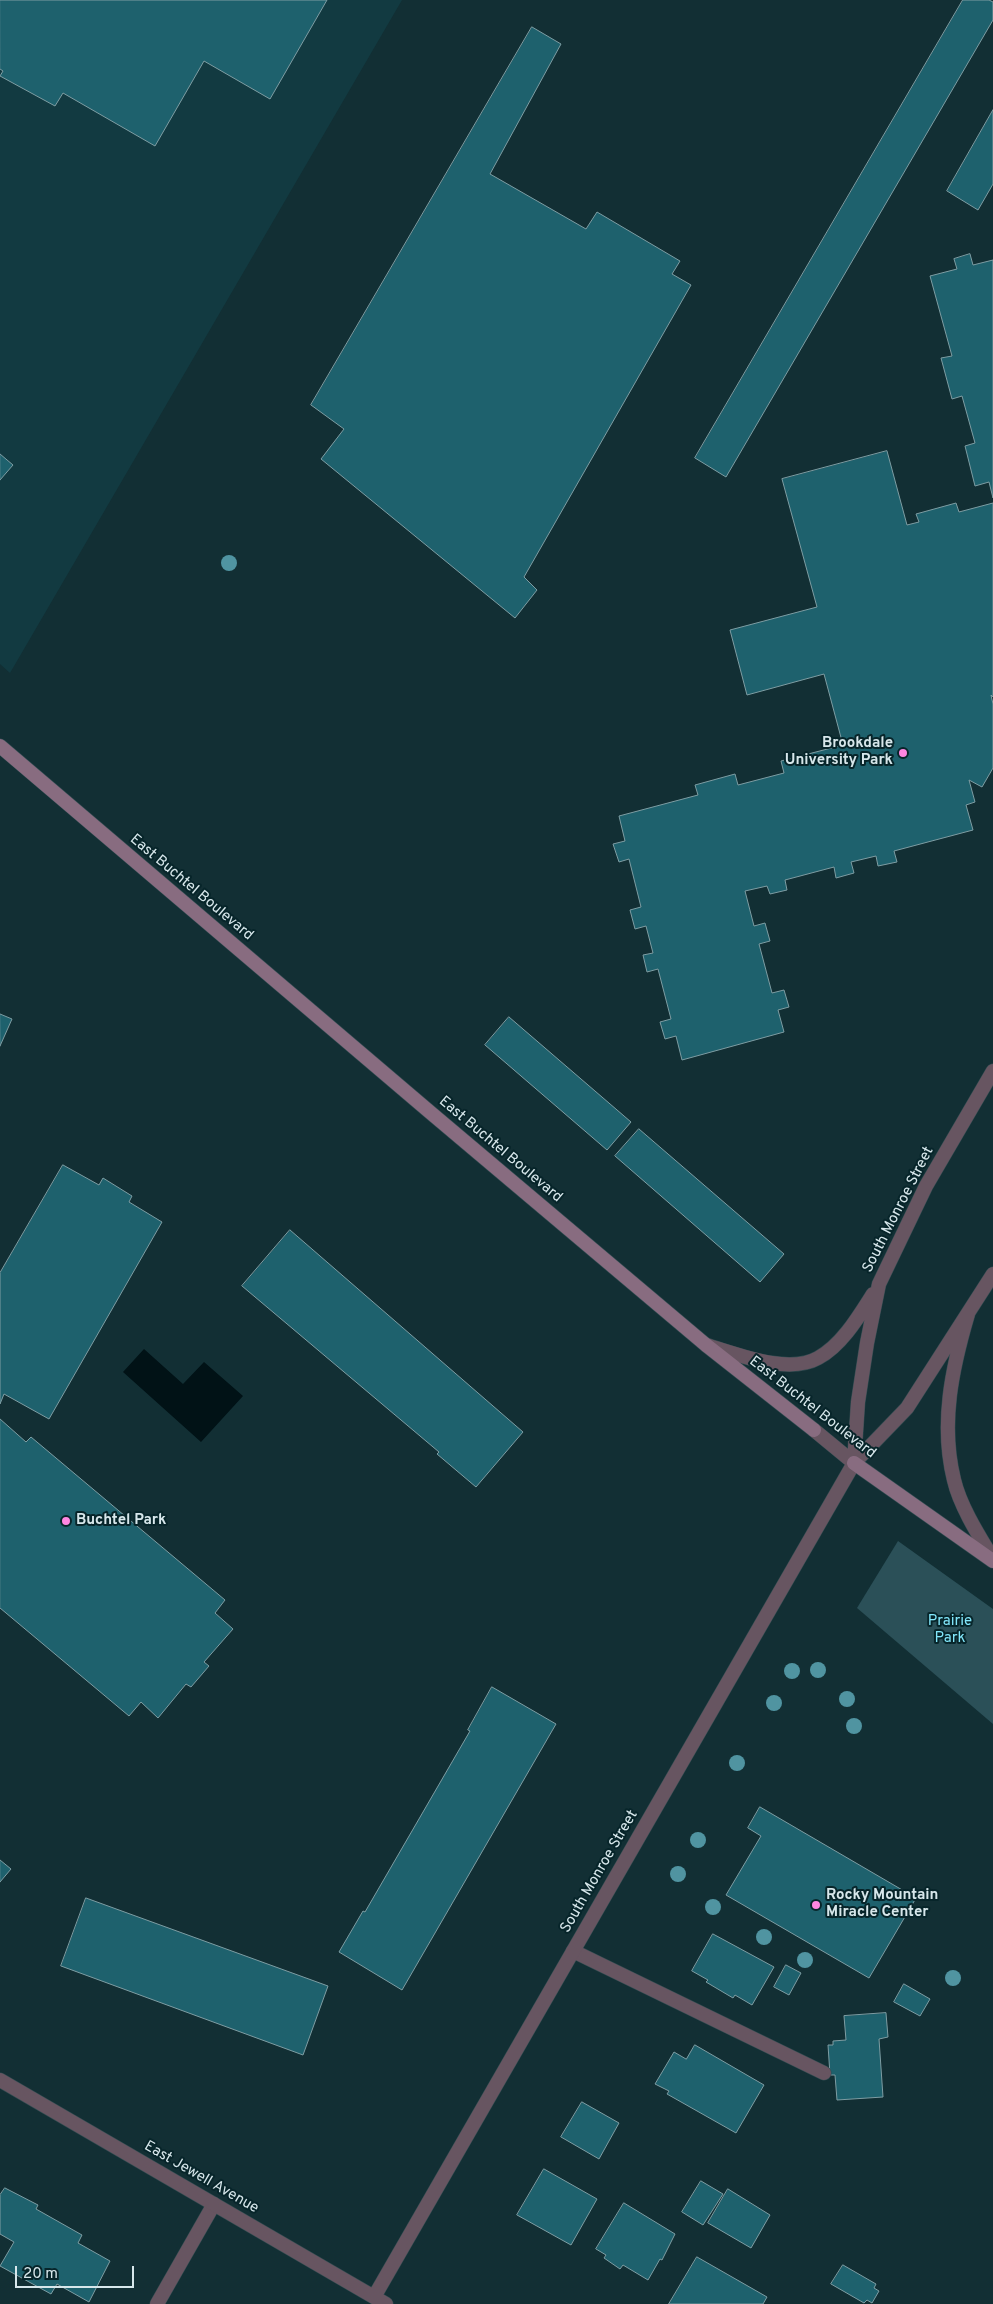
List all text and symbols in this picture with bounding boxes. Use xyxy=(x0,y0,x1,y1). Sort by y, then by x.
place label: Brookdale University Park xyxy=(785,735,893,770)
marker: Brookdale University Park xyxy=(897,747,909,759)
street label: East Buchtel Boulevard xyxy=(126,831,256,945)
street label: East Buchtel Boulevard xyxy=(435,1093,565,1207)
street label: South Monroe Street xyxy=(859,1144,939,1276)
street label: East Buchtel Boulevard xyxy=(745,1353,879,1463)
place label: Buchtel Park xyxy=(76,1512,166,1530)
marker: Buchtel Park xyxy=(60,1515,72,1527)
park label: Prairie Park xyxy=(928,1613,972,1648)
street label: South Monroe Street xyxy=(557,1807,643,1937)
place label: Rocky Mountain Miracle Center xyxy=(826,1887,938,1922)
marker: Rocky Mountain Miracle Center xyxy=(810,1899,822,1911)
street label: East Jewell Avenue xyxy=(141,2138,261,2218)
scale bar xyxy=(18,2256,136,2288)
text: 20 m xyxy=(23,2265,58,2284)

